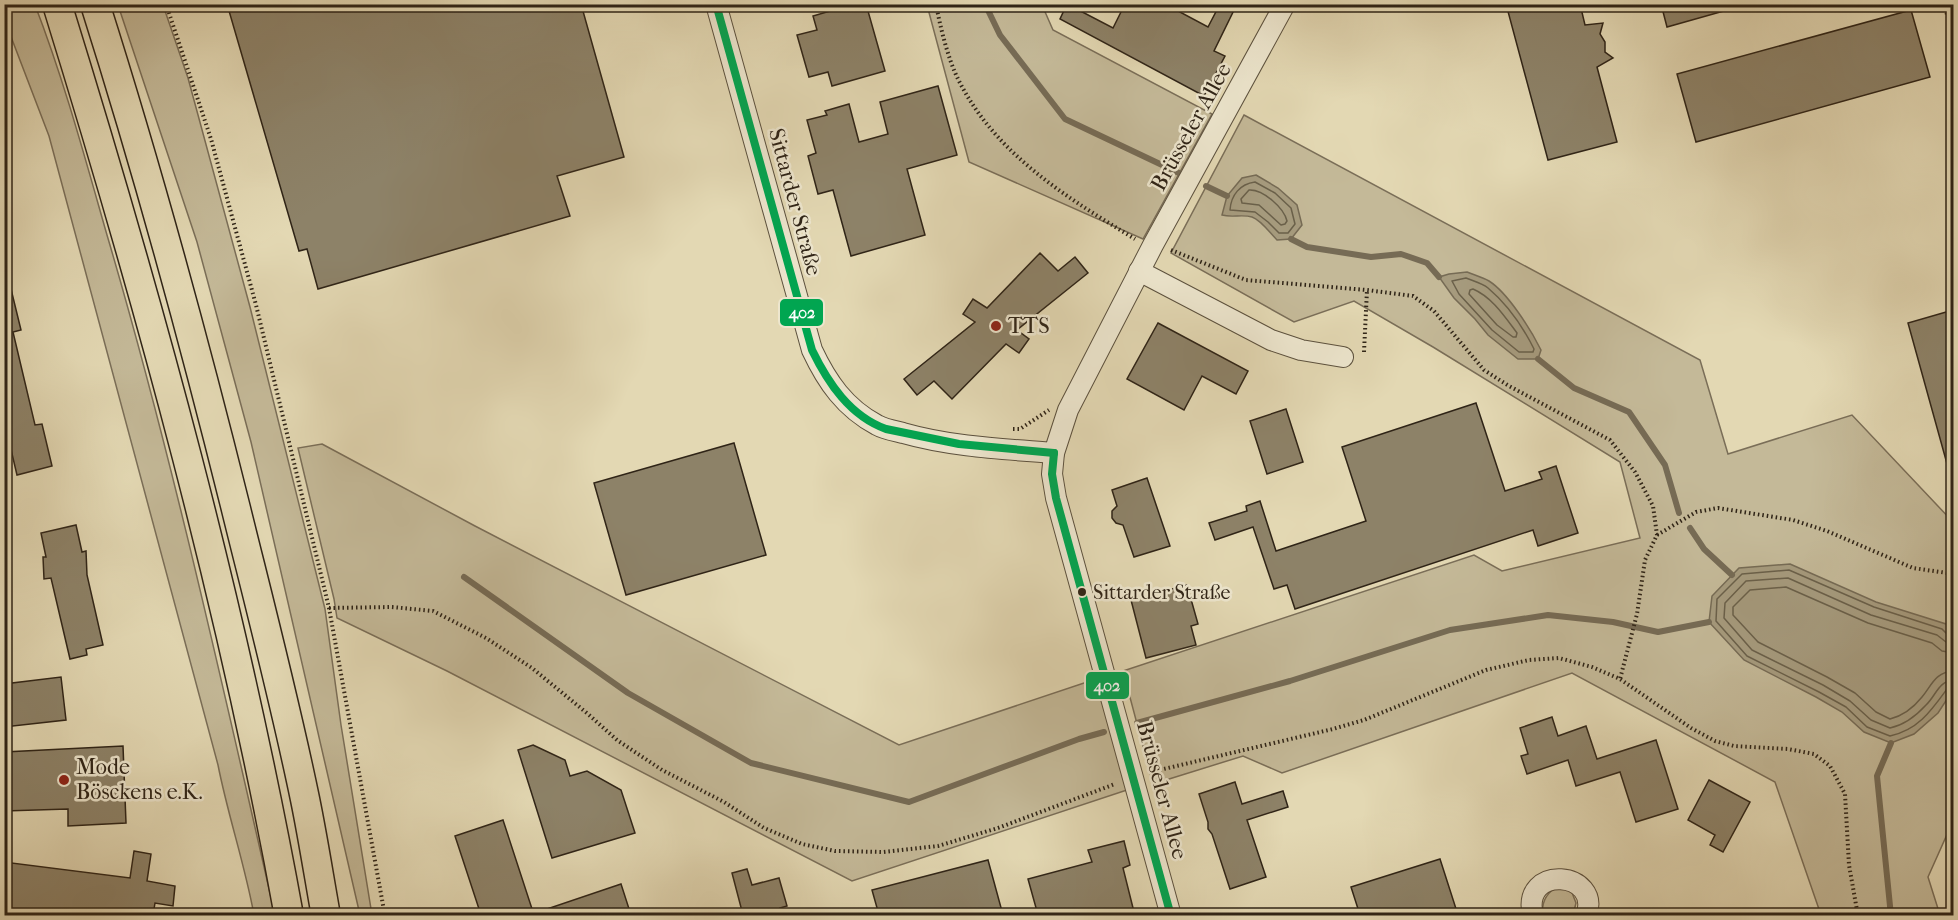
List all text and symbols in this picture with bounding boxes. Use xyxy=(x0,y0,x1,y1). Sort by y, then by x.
street label: Brüsseler Allee xyxy=(1145,58,1237,195)
street label: Sittarder Straße xyxy=(763,126,827,279)
line badge: 402 xyxy=(779,298,824,327)
text: 402 xyxy=(788,303,815,323)
place label: TTS xyxy=(1008,313,1050,339)
marker: TTS xyxy=(989,319,1003,333)
place label: Sittarder Straße xyxy=(1093,581,1231,604)
marker: Sittarder Straße xyxy=(1076,586,1088,598)
line badge: 402 xyxy=(1085,671,1130,700)
text: 402 xyxy=(1093,676,1120,696)
street label: Brüsseler Allee xyxy=(1131,718,1193,862)
place label: Mode Bösckens e.K. xyxy=(76,754,203,805)
marker: Mode Bösckens e.K. xyxy=(57,773,71,787)

